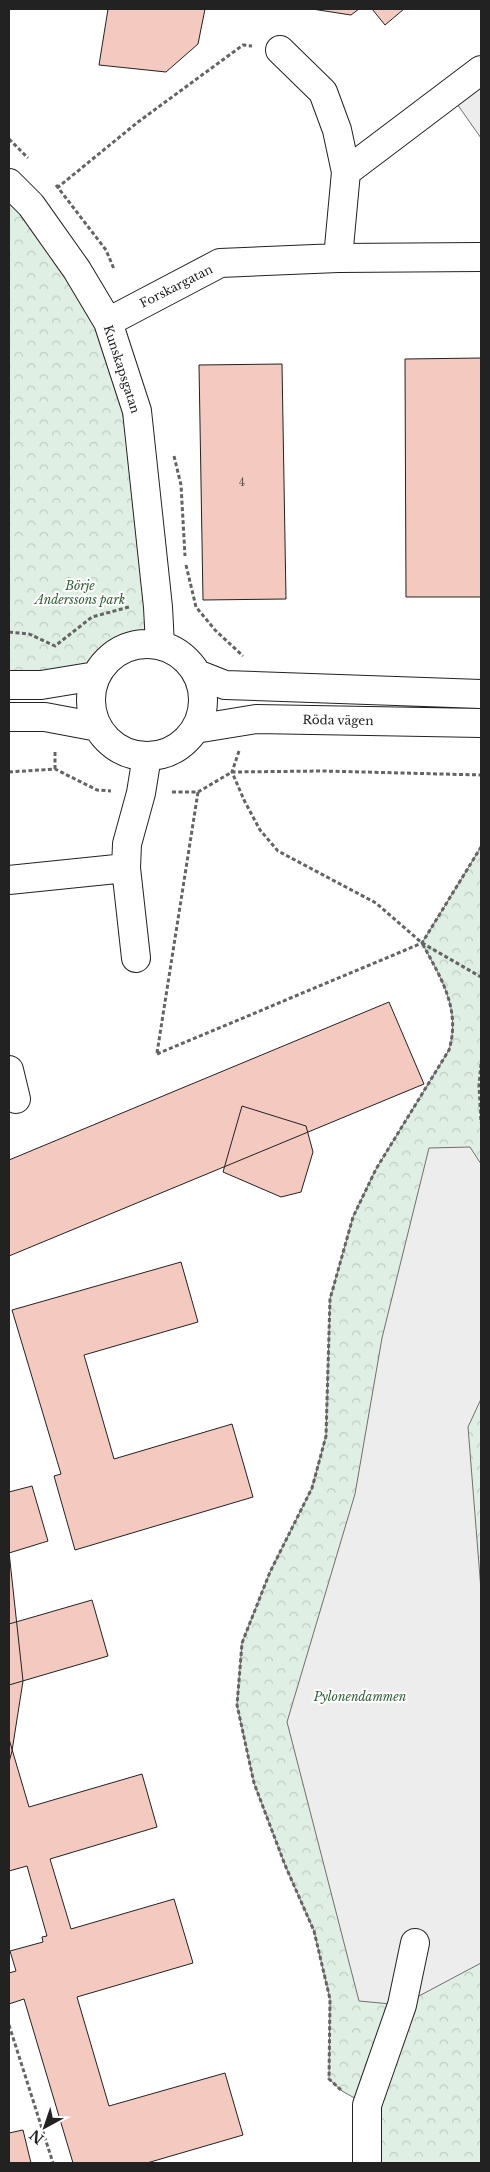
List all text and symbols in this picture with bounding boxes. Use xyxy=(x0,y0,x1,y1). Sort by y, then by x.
street label: Forskargatan xyxy=(137,261,215,311)
street label: Kunskapsgatan xyxy=(101,323,143,415)
house number: 4 xyxy=(239,476,245,489)
park label: Börje Anderssons park xyxy=(33,578,125,607)
street label: Röda vägen xyxy=(302,712,374,728)
park label: Pylonendammen xyxy=(313,1689,407,1704)
north arrow xyxy=(20,2102,70,2152)
text: N xyxy=(26,2126,47,2148)

